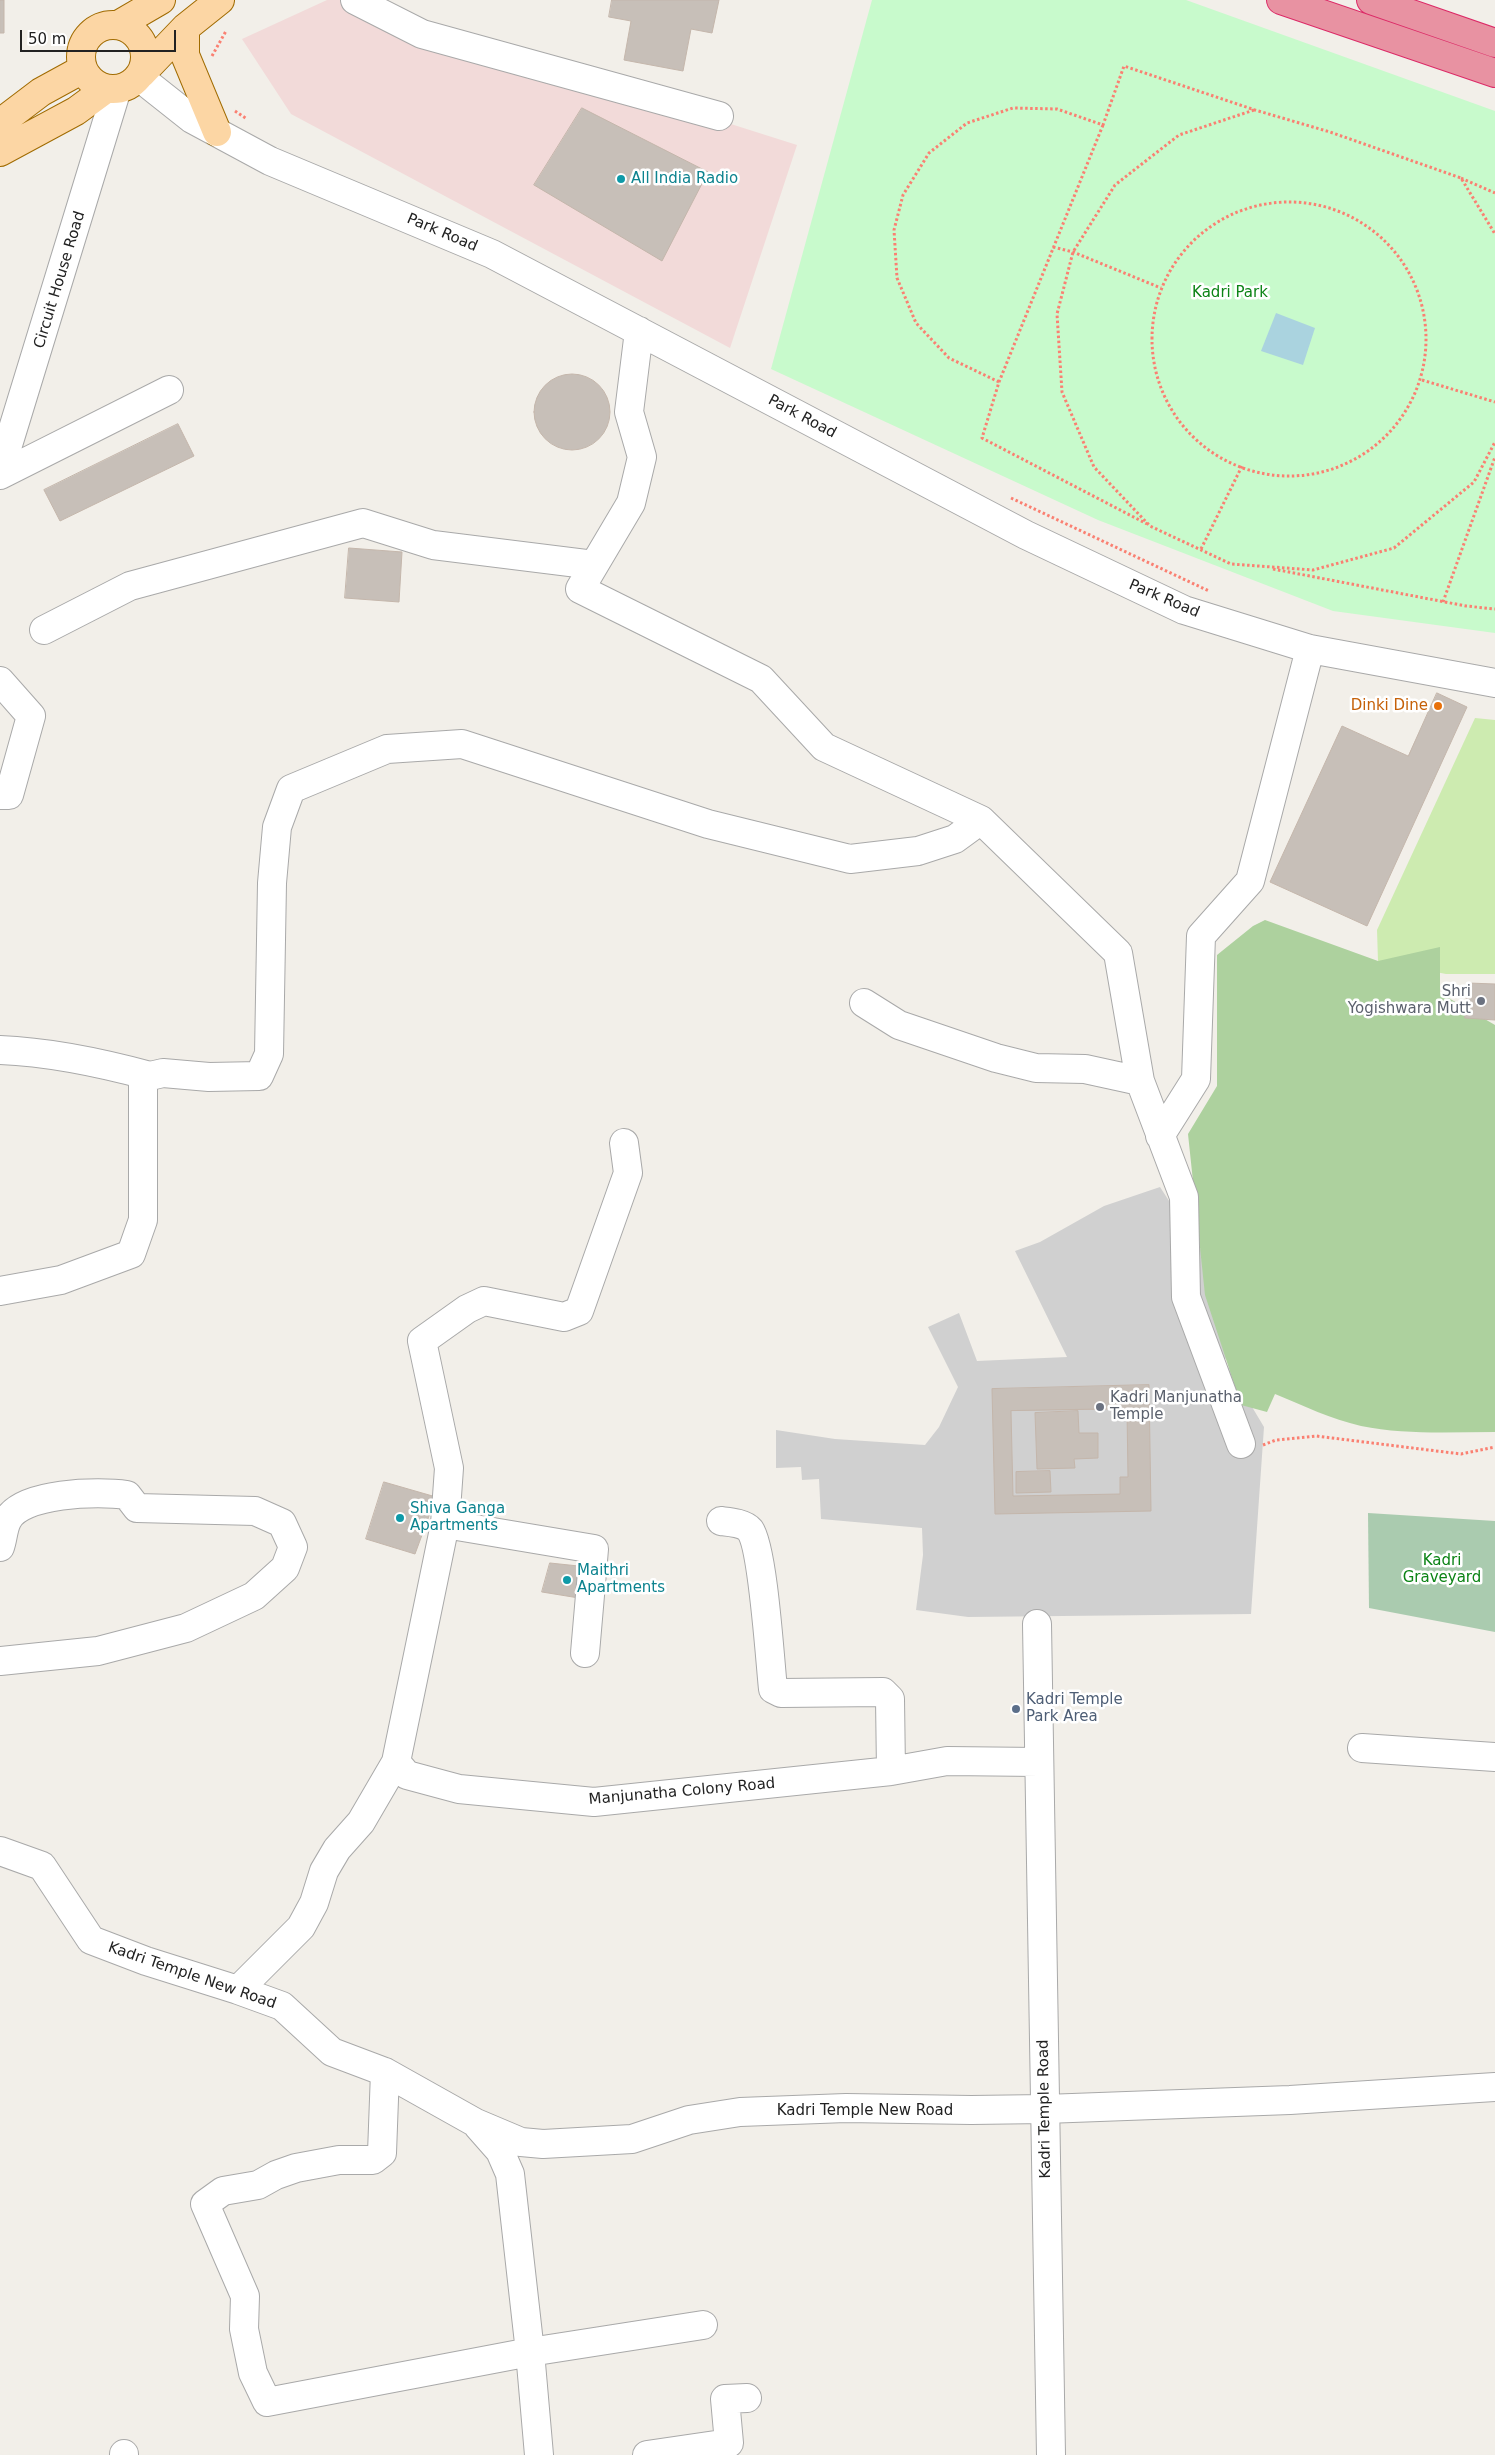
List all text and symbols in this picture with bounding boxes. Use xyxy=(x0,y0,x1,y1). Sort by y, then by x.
scale bar xyxy=(22,20,179,52)
text: 50 m xyxy=(28,30,66,48)
place label: All India Radio xyxy=(631,170,738,188)
marker: All India Radio xyxy=(615,173,627,185)
street label: Circuit House Road xyxy=(31,209,89,351)
street label: Park Road xyxy=(404,210,480,256)
park label: Kadri Park xyxy=(1192,284,1268,302)
street label: Park Road xyxy=(765,391,839,443)
street label: Park Road xyxy=(1126,576,1202,622)
place label: Dinki Dine xyxy=(1351,697,1428,715)
marker: Dinki Dine xyxy=(1432,700,1444,712)
place label: Shri Yogishwara Mutt xyxy=(1348,983,1471,1018)
marker: Shri Yogishwara Mutt xyxy=(1475,995,1487,1007)
place label: Kadri Manjunatha Temple xyxy=(1110,1389,1242,1424)
marker: Kadri Manjunatha Temple xyxy=(1094,1401,1106,1413)
place label: Shiva Ganga Apartments xyxy=(410,1500,505,1535)
marker: Shiva Ganga Apartments xyxy=(394,1512,406,1524)
park label: Kadri Graveyard xyxy=(1403,1552,1481,1587)
place label: Maithri Apartments xyxy=(577,1562,665,1597)
marker: Maithri Apartments xyxy=(561,1574,573,1586)
place label: Kadri Temple Park Area xyxy=(1026,1691,1123,1726)
marker: Kadri Temple Park Area xyxy=(1010,1703,1022,1715)
street label: Manjunatha Colony Road xyxy=(588,1775,776,1809)
street label: Kadri Temple New Road xyxy=(106,1939,278,2013)
street label: Kadri Temple Road xyxy=(1035,2039,1055,2179)
street label: Kadri Temple New Road xyxy=(777,2102,953,2120)

